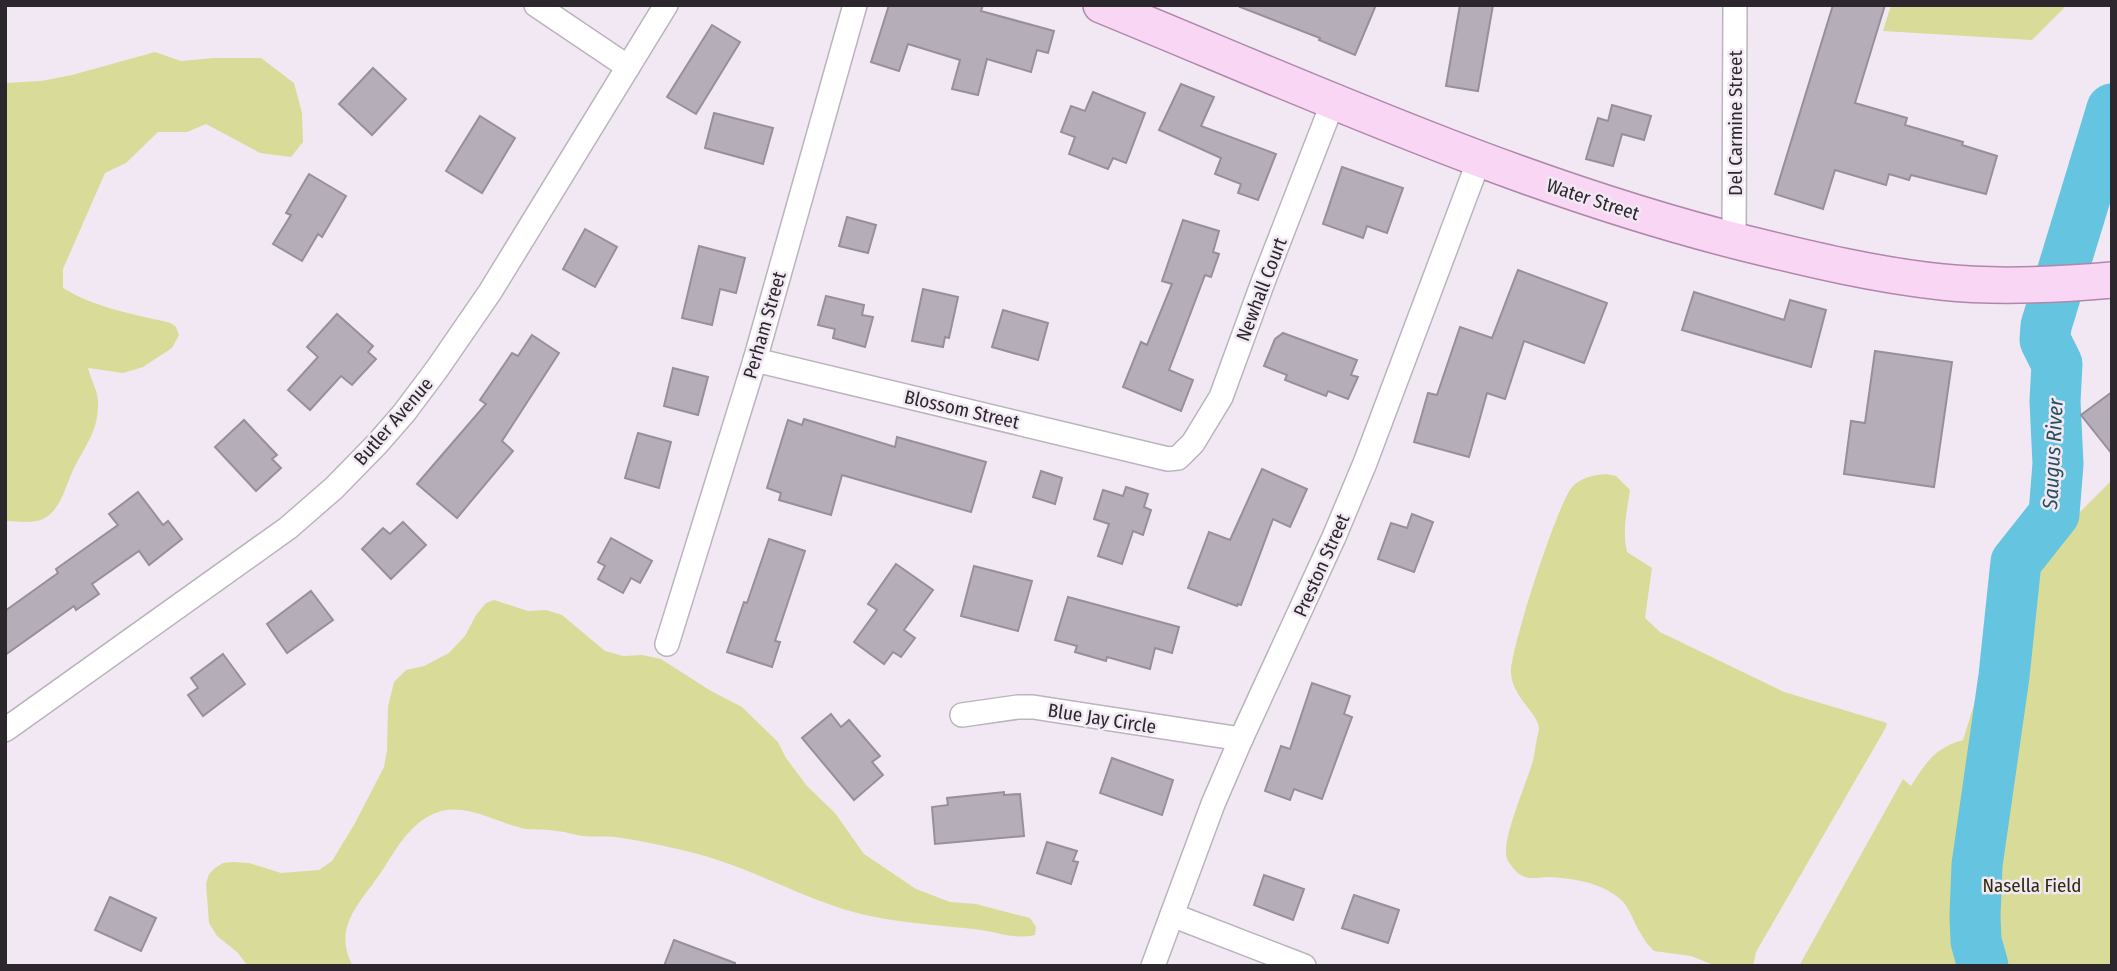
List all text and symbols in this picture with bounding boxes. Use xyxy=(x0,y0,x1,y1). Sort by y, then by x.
street label: Del Carmine Street xyxy=(1724,50,1747,196)
street label: Water Street xyxy=(1544,174,1643,226)
street label: Newhall Court xyxy=(1231,233,1292,344)
street label: Perham Street xyxy=(738,268,791,381)
street label: Butler Avenue xyxy=(349,373,438,470)
street label: Blossom Street xyxy=(902,385,1022,434)
water label: Saugus River xyxy=(2037,397,2069,511)
street label: Preston Street xyxy=(1289,509,1355,620)
street label: Blue Jay Circle xyxy=(1046,699,1158,738)
park label: Nasella Field xyxy=(1983,874,2081,897)

